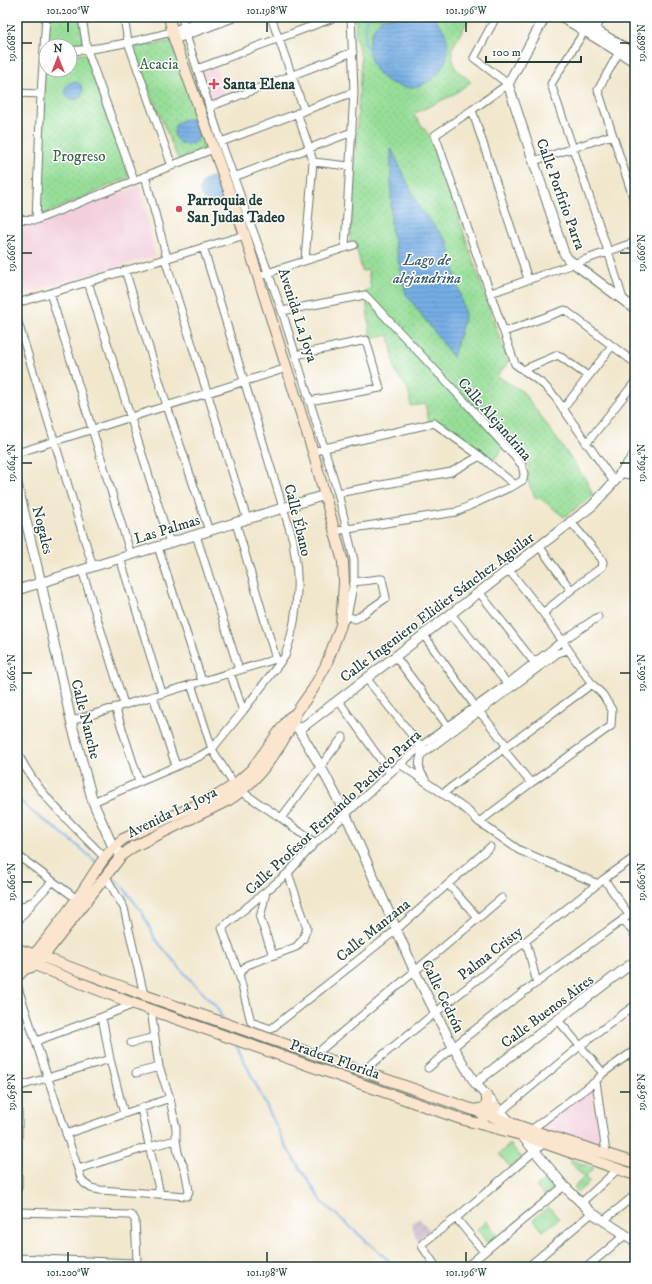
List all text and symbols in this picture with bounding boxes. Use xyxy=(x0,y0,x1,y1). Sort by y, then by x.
text: 101.200°W xyxy=(46,5,90,17)
text: 101.198°W xyxy=(246,5,288,17)
text: 101.196°W xyxy=(445,5,487,17)
text: 19.668°N xyxy=(6,24,18,62)
text: 19.668°N xyxy=(636,24,648,62)
north arrow xyxy=(38,38,78,78)
scale bar xyxy=(486,38,581,64)
text: N xyxy=(53,42,63,56)
text: 100 m xyxy=(492,45,521,60)
park label: Acacia xyxy=(139,55,179,74)
place label: Santa Elena xyxy=(223,75,296,94)
marker: Santa Elena xyxy=(208,78,220,90)
street label: Calle Porfirio Parra xyxy=(532,136,590,253)
park label: Progreso xyxy=(53,147,105,166)
place label: Parroquia de San Judas Tadeo xyxy=(187,191,285,227)
marker: Parroquia de San Judas Tadeo xyxy=(174,204,184,214)
text: 19.666°N xyxy=(6,234,18,272)
text: 19.666°N xyxy=(636,234,648,272)
water label: Lago de alejandrina xyxy=(392,250,461,288)
street label: Avenida La Joya xyxy=(273,266,322,365)
street label: Calle Alejandrina xyxy=(453,374,536,465)
text: 19.664°N xyxy=(6,444,18,482)
text: 19.664°N xyxy=(636,444,648,482)
street label: Calle Ébano xyxy=(279,482,316,558)
street label: Nogales xyxy=(27,504,58,556)
street label: Las Palmas xyxy=(132,511,202,548)
street label: Calle Ingeniero Elidier Sánchez Aguilar xyxy=(336,528,538,687)
text: 19.662°N xyxy=(6,654,18,692)
text: 19.662°N xyxy=(636,654,648,692)
street label: Calle Nanche xyxy=(66,677,105,761)
street label: Calle Profesor Fernando Pacheco Parra xyxy=(241,725,426,899)
street label: Avenida La Joya xyxy=(124,782,221,842)
text: 19.660°N xyxy=(6,863,18,901)
text: 19.660°N xyxy=(636,863,648,901)
street label: Calle Manzana xyxy=(332,894,415,966)
street label: Palma Cristy xyxy=(454,922,527,985)
street label: Calle Cedrón xyxy=(417,956,468,1036)
street label: Calle Buenos Aires xyxy=(497,970,597,1052)
street label: Pradera Florida xyxy=(287,1035,383,1084)
text: 19.658°N xyxy=(6,1073,18,1111)
text: 19.658°N xyxy=(636,1073,648,1111)
text: 101.200°W xyxy=(46,1267,90,1279)
text: 101.198°W xyxy=(246,1267,288,1279)
text: 101.196°W xyxy=(445,1267,487,1279)

